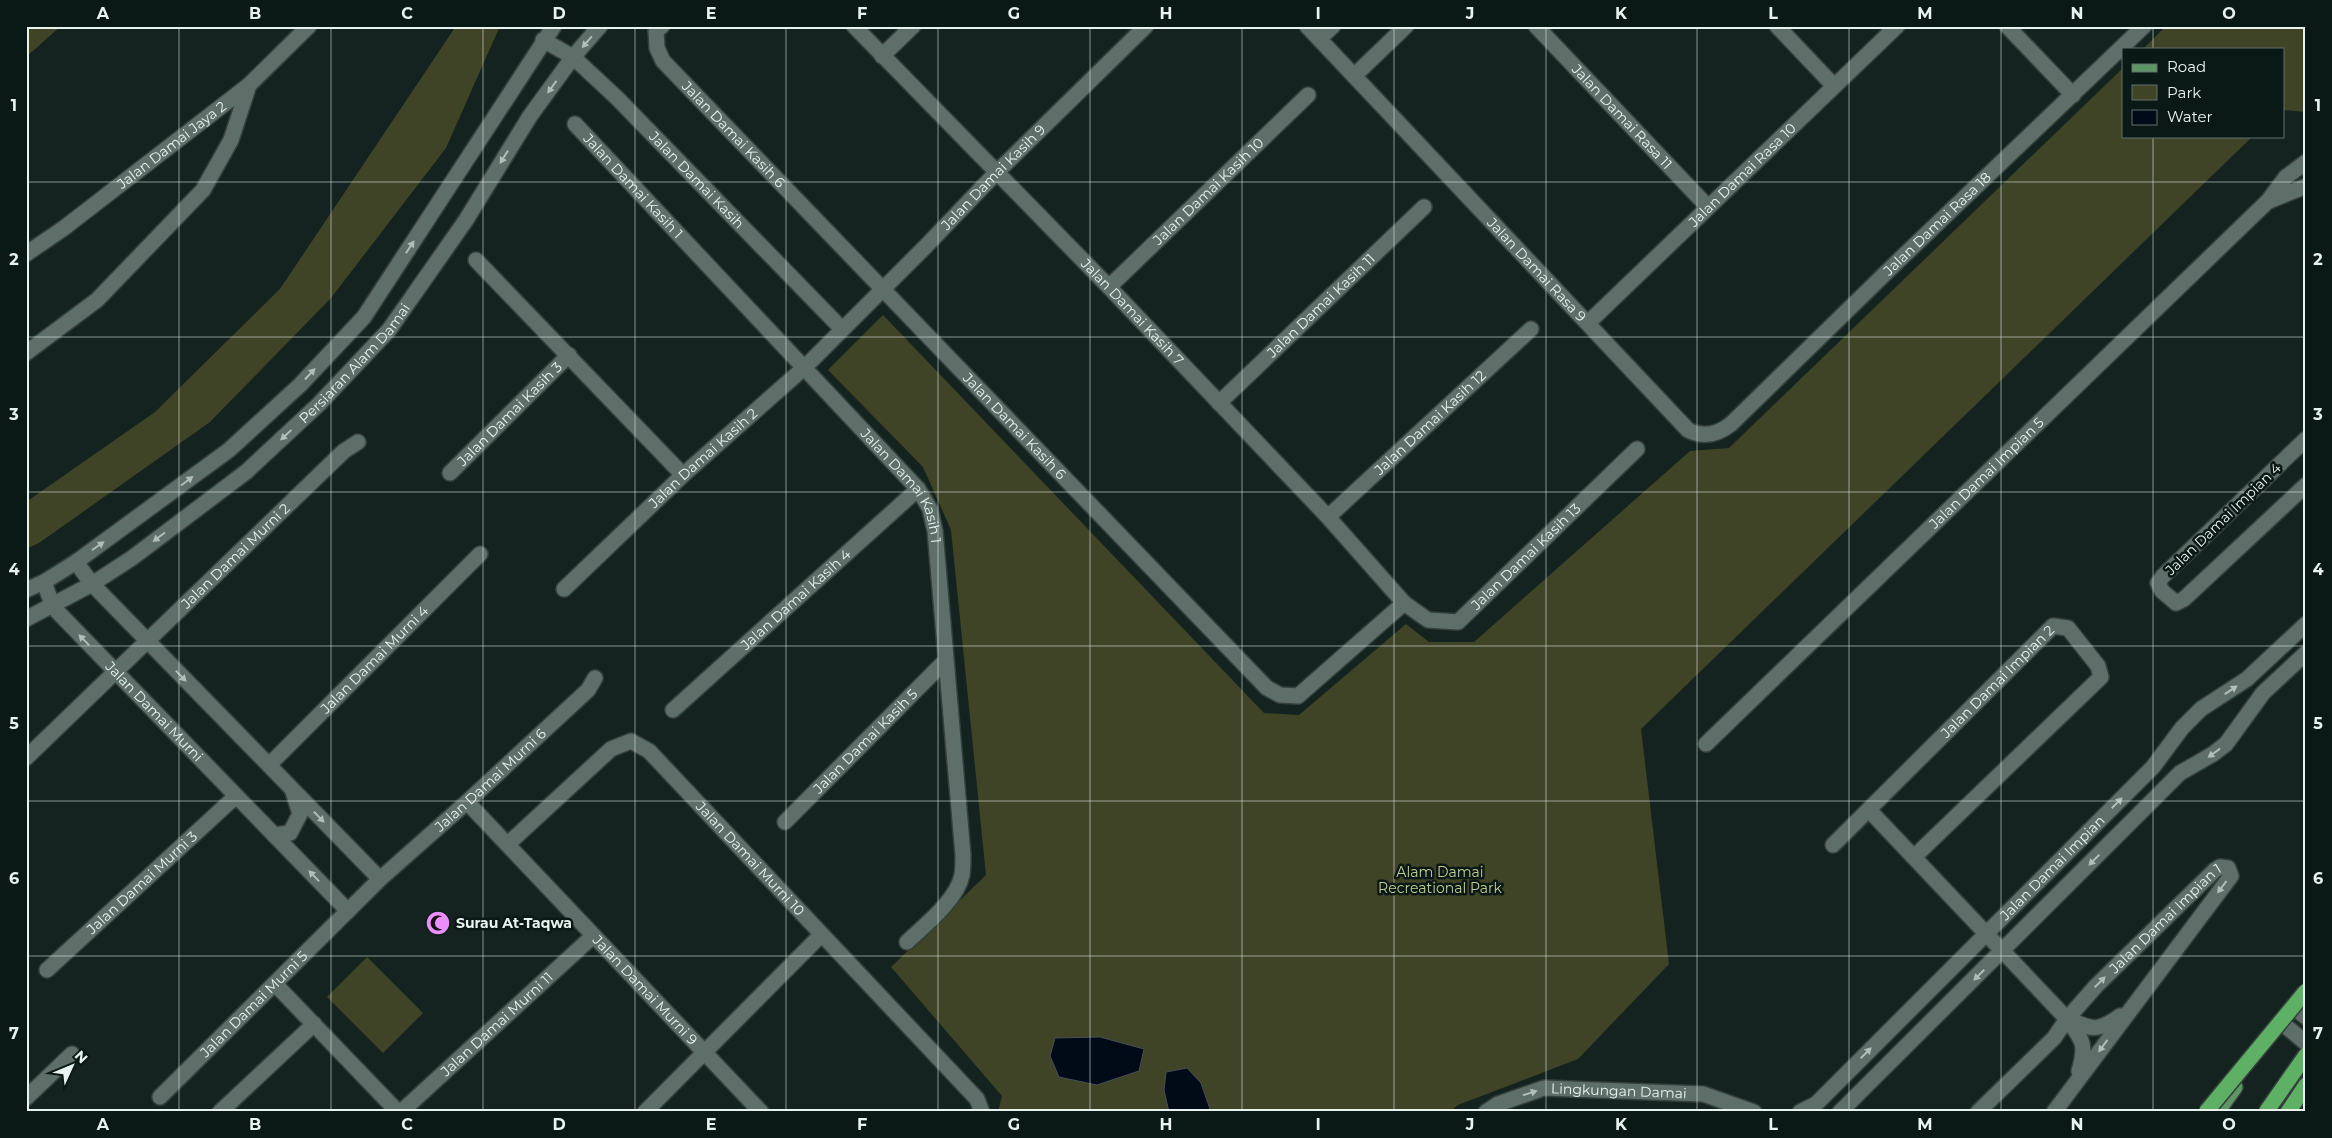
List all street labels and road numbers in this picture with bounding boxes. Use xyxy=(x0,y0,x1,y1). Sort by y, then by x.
street label: Jalan Damai Rasa 11 xyxy=(1567,60,1676,173)
street label: Jalan Damai Kasih 6 xyxy=(679,77,789,191)
street label: Jalan Damai Jaya 2 xyxy=(113,97,230,193)
street label: Jalan Damai Rasa 10 xyxy=(1684,119,1800,231)
street label: Jalan Damai Kasih 9 xyxy=(936,121,1049,235)
street label: Jalan Damai Kasih xyxy=(645,128,747,232)
street label: Jalan Damai Kasih 1 xyxy=(579,129,687,242)
street label: Jalan Damai Kasih 10 xyxy=(1148,134,1267,249)
street label: Jalan Damai Rasa 18 xyxy=(1879,168,1995,280)
street label: Jalan Damai Rasa 9 xyxy=(1483,213,1590,326)
street label: Jalan Damai Kasih 11 xyxy=(1262,250,1379,362)
street label: Jalan Damai Kasih 7 xyxy=(1076,254,1188,369)
street label: Persiaran Alam Damai xyxy=(295,300,414,427)
street label: Jalan Damai Kasih 3 xyxy=(453,358,566,470)
street label: Jalan Damai Kasih 12 xyxy=(1370,366,1490,479)
street label: Jalan Damai Kasih 6 xyxy=(958,368,1070,483)
street label: Jalan Damai Kasih 2 xyxy=(644,404,761,513)
street label: Jalan Damai Impian 5 xyxy=(1925,413,2048,533)
street label: Jalan Damai Kasih 1 xyxy=(856,424,945,544)
street label: Jalan Damai Impian 4 xyxy=(2161,459,2285,580)
street label: Jalan Damai Murni 2 xyxy=(177,499,293,613)
street label: Jalan Damai Kasih 13 xyxy=(1466,499,1584,614)
street label: Jalan Damai Kasih 4 xyxy=(736,545,855,654)
street label: Jalan Damai Murni 4 xyxy=(316,601,433,718)
street label: Jalan Damai Impian 2 xyxy=(1936,621,2058,742)
street label: Jalan Damai Murni xyxy=(101,657,207,765)
street label: Jalan Damai Kasih 5 xyxy=(809,685,921,798)
street label: Jalan Damai Murni 6 xyxy=(430,724,550,836)
street label: Jalan Damai Murni 10 xyxy=(691,797,808,919)
street label: Jalan Damai Impian xyxy=(1995,812,2108,925)
street label: Jalan Damai Murni 3 xyxy=(82,827,201,939)
street label: Jalan Damai Impian 1 xyxy=(2105,859,2224,978)
street label: Jalan Damai Murni 9 xyxy=(588,931,702,1049)
street label: Jalan Damai Murni 5 xyxy=(196,947,311,1062)
street label: Jalan Damai Murni 11 xyxy=(436,968,557,1081)
street label: Lingkungan Damai xyxy=(1551,1079,1687,1102)

